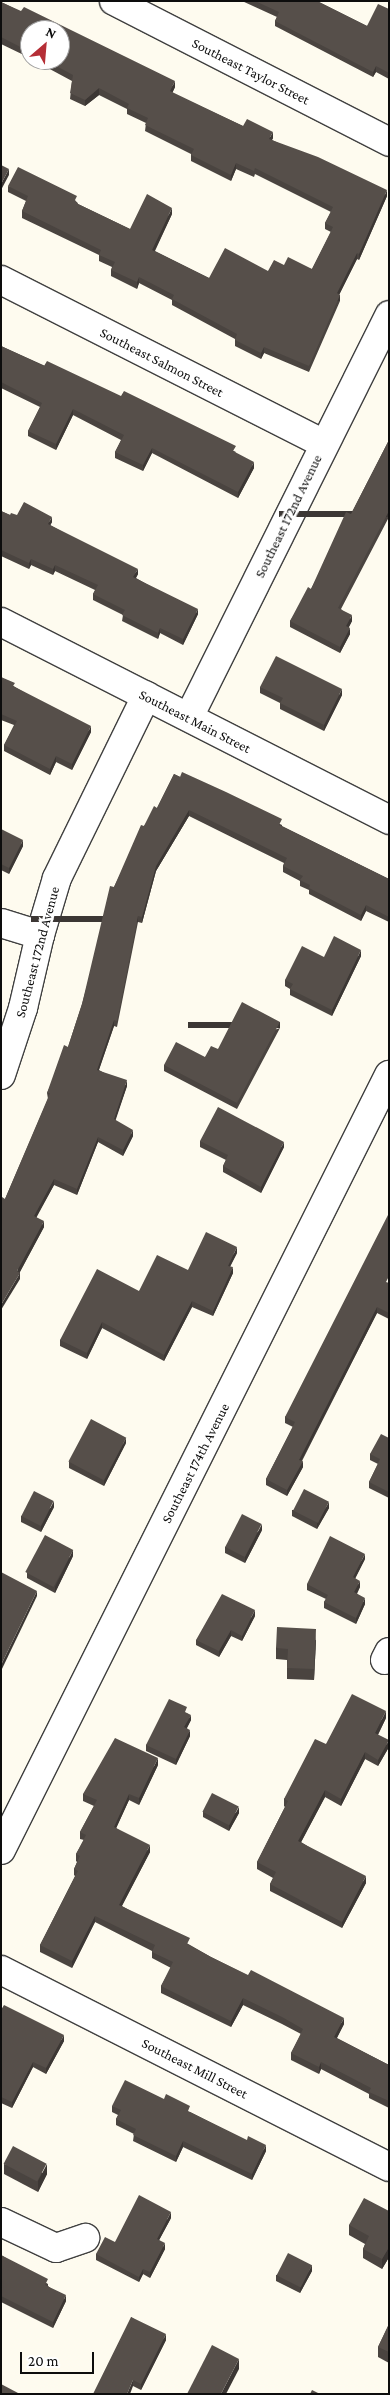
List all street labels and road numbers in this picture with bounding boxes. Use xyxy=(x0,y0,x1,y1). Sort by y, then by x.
street label: Southeast Taylor Street xyxy=(189,34,313,108)
street label: Southeast Salmon Street xyxy=(97,324,227,400)
street label: Southeast 172nd Avenue xyxy=(251,452,325,580)
street label: Southeast Main Street xyxy=(136,686,254,756)
street label: Southeast 172nd Avenue xyxy=(11,885,63,1019)
street label: Southeast 174th Avenue xyxy=(157,1400,233,1526)
street label: Southeast Mill Street xyxy=(139,2034,251,2102)

